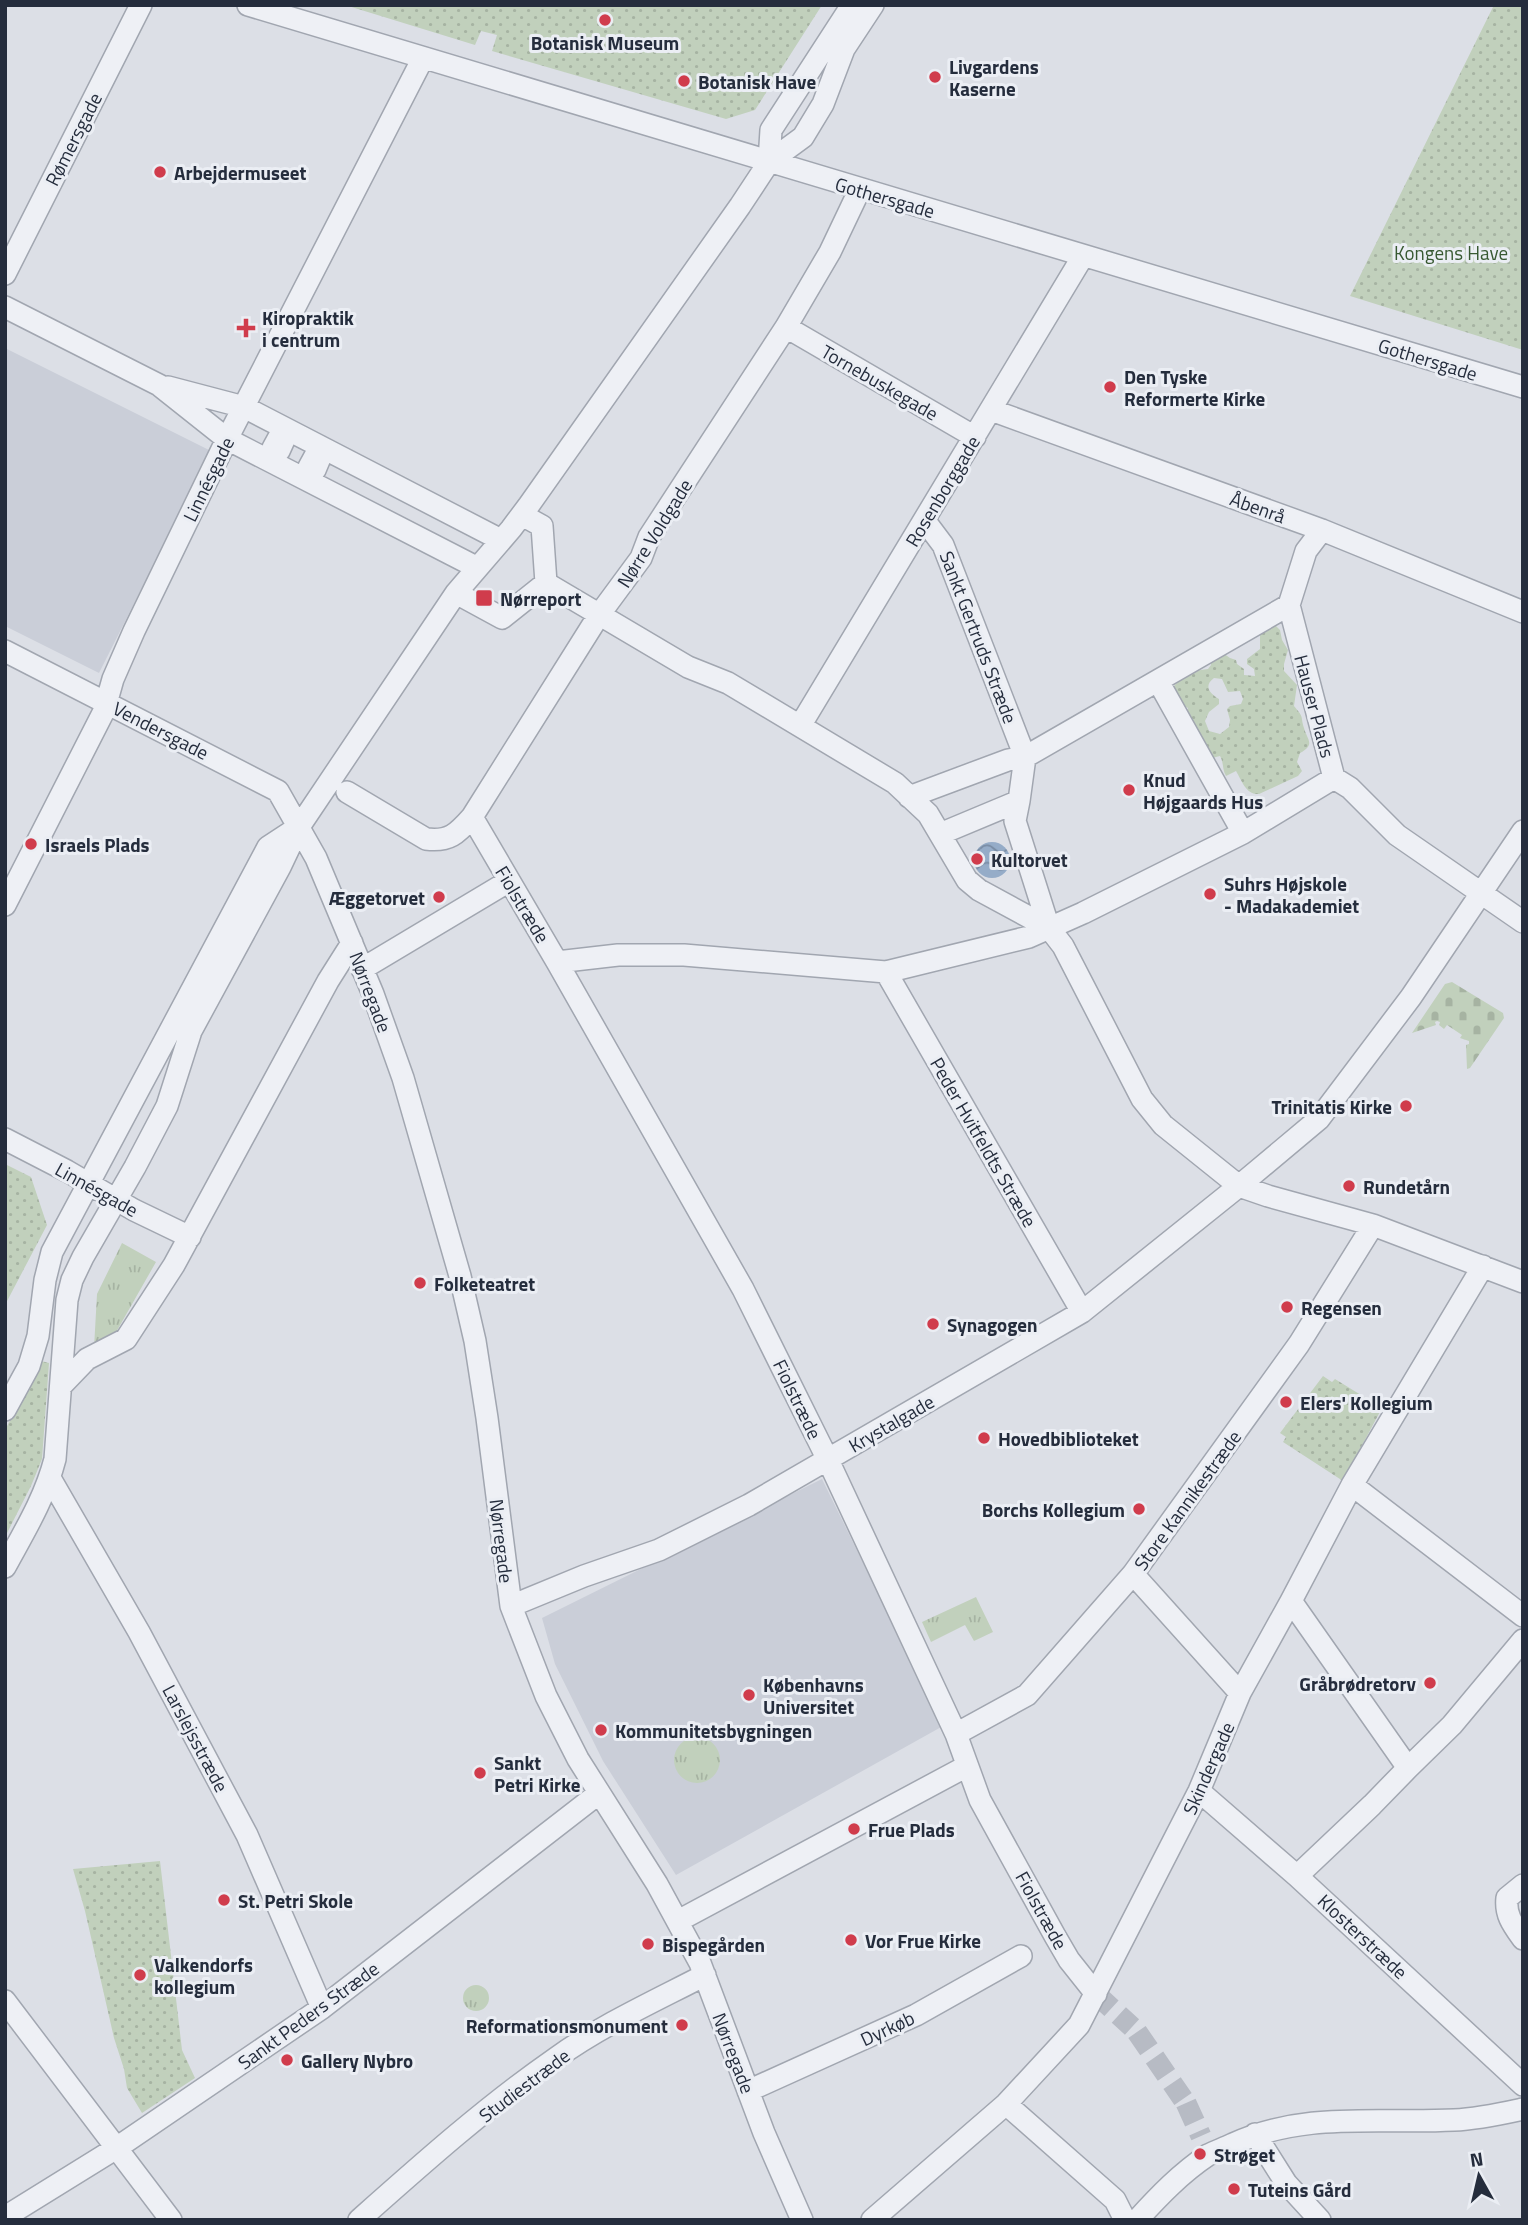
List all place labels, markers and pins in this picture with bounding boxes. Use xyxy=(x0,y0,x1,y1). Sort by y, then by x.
marker: Botanisk Museum xyxy=(597,12,613,28)
place label: Botanisk Museum xyxy=(531,28,679,57)
place label: Livgardens Kaserne xyxy=(949,52,1039,103)
place label: Botanisk Have xyxy=(698,67,816,96)
marker: Livgardens Kaserne xyxy=(927,69,943,85)
marker: Botanisk Have xyxy=(676,73,692,89)
place label: Arbejdermuseet xyxy=(174,158,306,187)
marker: Arbejdermuseet xyxy=(152,164,168,180)
place label: Kiropraktik i centrum xyxy=(262,303,354,354)
marker: Kiropraktik i centrum xyxy=(236,318,256,338)
place label: Den Tyske Reformerte Kirke xyxy=(1124,362,1266,413)
marker: Den Tyske Reformerte Kirke xyxy=(1102,379,1118,395)
place label: Nørreport xyxy=(500,584,581,613)
marker: Nørreport xyxy=(474,588,494,608)
place label: Knud Højgaards Hus xyxy=(1143,765,1263,816)
marker: Knud Højgaards Hus xyxy=(1121,782,1137,798)
place label: Israels Plads xyxy=(45,830,150,859)
marker: Israels Plads xyxy=(23,836,39,852)
place label: Kultorvet xyxy=(991,845,1068,874)
marker: Kultorvet xyxy=(969,851,985,867)
place label: Suhrs Højskole - Madakademiet xyxy=(1224,869,1359,920)
place label: Æggetorvet xyxy=(329,883,425,912)
marker: Suhrs Højskole - Madakademiet xyxy=(1202,886,1218,902)
marker: Æggetorvet xyxy=(431,889,447,905)
place label: Trinitatis Kirke xyxy=(1271,1092,1392,1121)
marker: Trinitatis Kirke xyxy=(1398,1098,1414,1114)
place label: Rundetårn xyxy=(1363,1172,1450,1201)
marker: Rundetårn xyxy=(1341,1178,1357,1194)
place label: Folketeatret xyxy=(434,1269,535,1298)
marker: Folketeatret xyxy=(412,1275,428,1291)
place label: Regensen xyxy=(1301,1293,1382,1322)
marker: Regensen xyxy=(1279,1299,1295,1315)
place label: Synagogen xyxy=(947,1310,1038,1339)
marker: Synagogen xyxy=(925,1316,941,1332)
place label: Elers' Kollegium xyxy=(1300,1388,1433,1417)
marker: Elers' Kollegium xyxy=(1278,1394,1294,1410)
place label: Hovedbiblioteket xyxy=(998,1424,1139,1453)
marker: Hovedbiblioteket xyxy=(976,1430,992,1446)
place label: Borchs Kollegium xyxy=(982,1495,1125,1524)
marker: Borchs Kollegium xyxy=(1131,1501,1147,1517)
place label: Gråbrødretorv xyxy=(1299,1669,1417,1698)
place label: Københavns Universitet xyxy=(763,1670,864,1721)
marker: Gråbrødretorv xyxy=(1422,1675,1438,1691)
marker: Københavns Universitet xyxy=(741,1687,757,1703)
place label: Kommunitetsbygningen xyxy=(615,1716,812,1745)
marker: Kommunitetsbygningen xyxy=(593,1722,609,1738)
place label: Sankt Petri Kirke xyxy=(494,1748,581,1799)
marker: Sankt Petri Kirke xyxy=(472,1765,488,1781)
place label: Frue Plads xyxy=(868,1815,955,1844)
marker: Frue Plads xyxy=(846,1821,862,1837)
place label: St. Petri Skole xyxy=(238,1886,353,1915)
marker: St. Petri Skole xyxy=(216,1892,232,1908)
place label: Vor Frue Kirke xyxy=(865,1926,981,1955)
place label: Bispegården xyxy=(662,1930,765,1959)
marker: Vor Frue Kirke xyxy=(843,1932,859,1948)
marker: Bispegården xyxy=(640,1936,656,1952)
place label: Valkendorfs kollegium xyxy=(154,1950,253,2001)
marker: Valkendorfs kollegium xyxy=(132,1967,148,1983)
place label: Reformationsmonument xyxy=(466,2011,668,2040)
marker: Reformationsmonument xyxy=(674,2017,690,2033)
place label: Gallery Nybro xyxy=(301,2046,413,2075)
marker: Gallery Nybro xyxy=(279,2052,295,2068)
place label: Strøget xyxy=(1214,2140,1275,2169)
marker: Strøget xyxy=(1192,2146,1208,2162)
place label: Tuteins Gård xyxy=(1248,2175,1351,2204)
marker: Tuteins Gård xyxy=(1226,2181,1242,2197)

